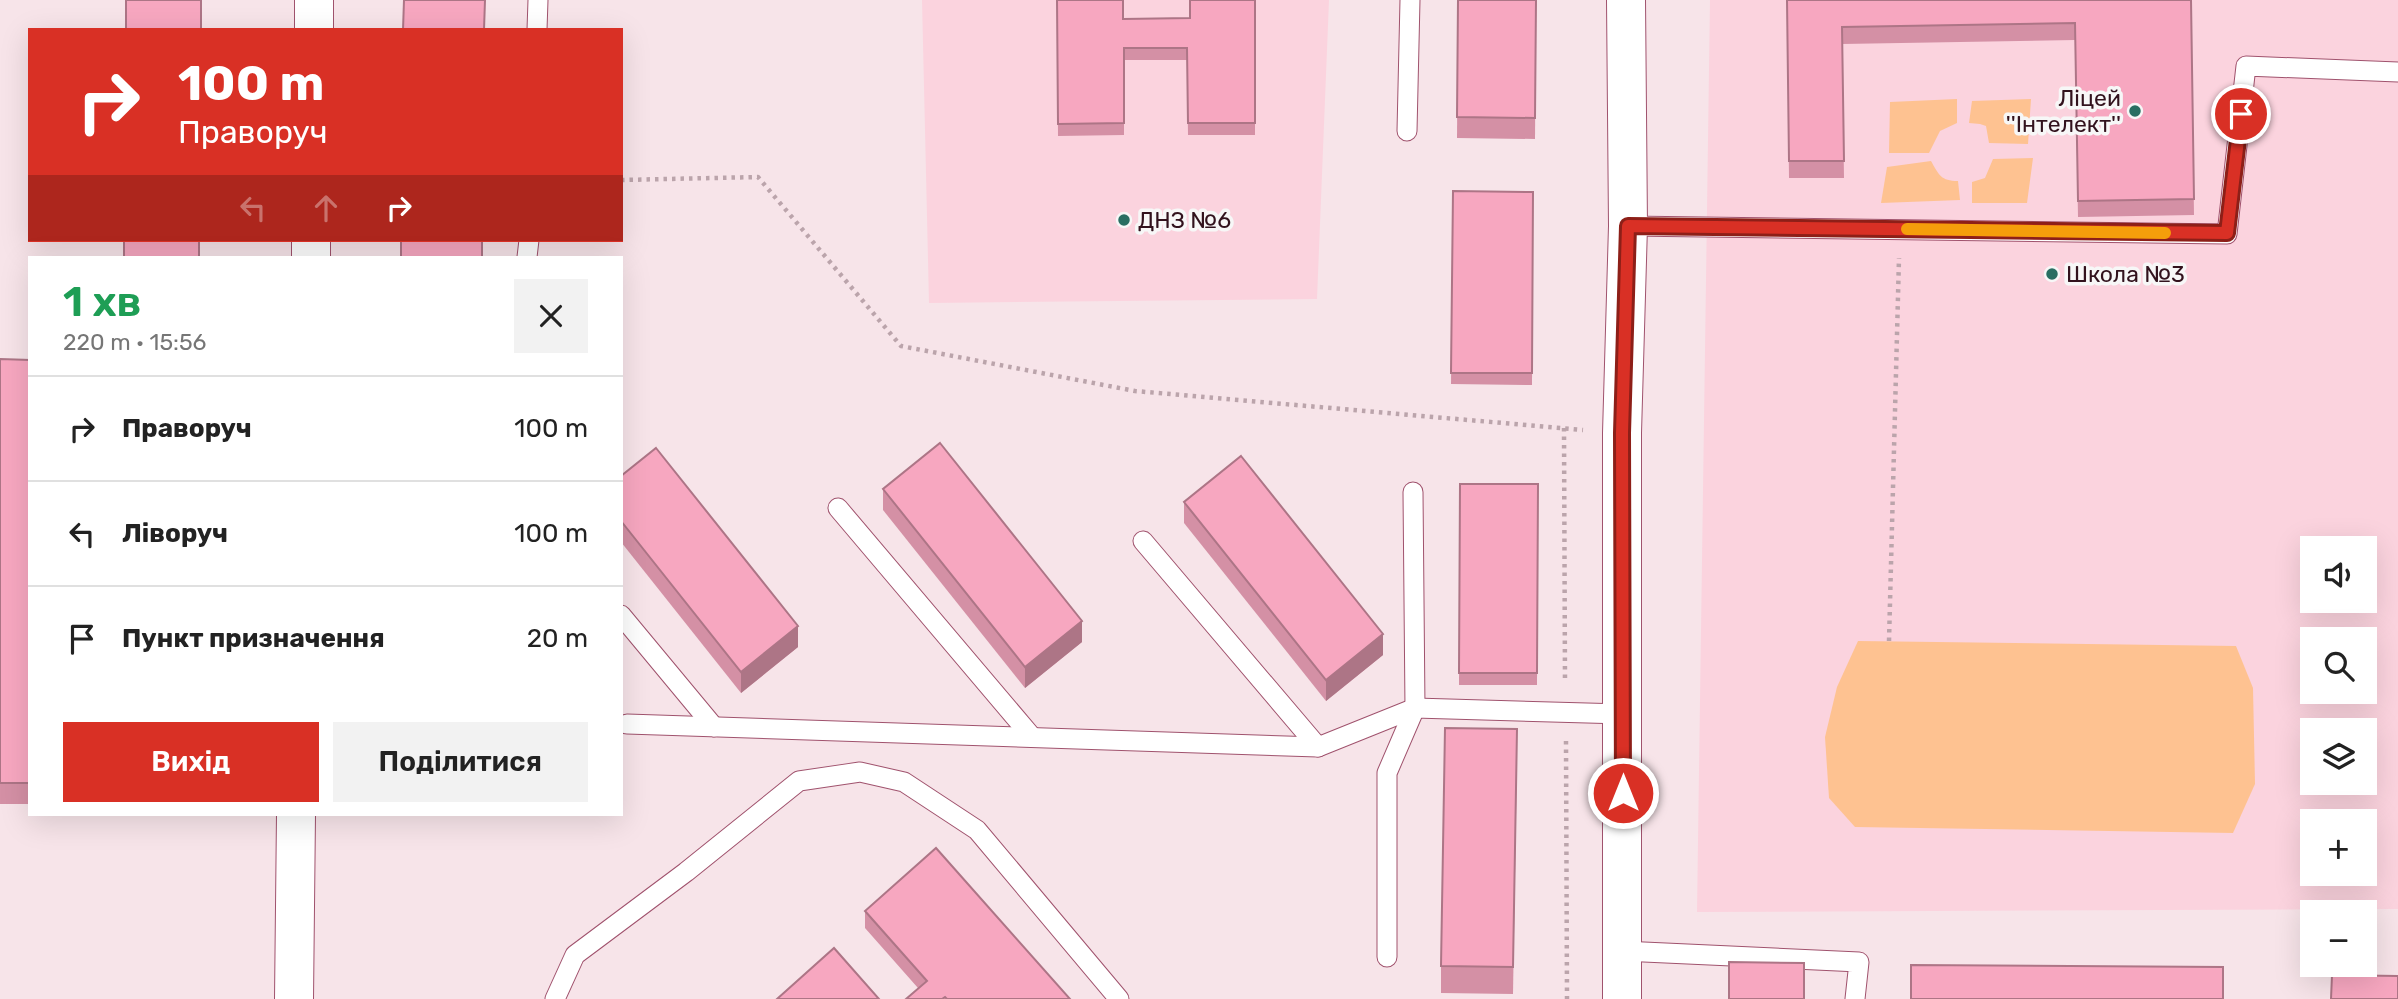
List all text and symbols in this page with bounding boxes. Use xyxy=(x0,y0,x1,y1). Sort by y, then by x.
text: 100 m xyxy=(178,54,324,112)
icon: right xyxy=(63,56,154,147)
place label: Ліцей ''Інтелект'' xyxy=(2006,84,2121,138)
pin xyxy=(2211,84,2271,144)
icon: arrive xyxy=(2222,95,2260,133)
marker: Ліцей ''Інтелект'' xyxy=(2127,103,2143,119)
text: Праворуч xyxy=(178,113,327,151)
icon: left xyxy=(234,189,272,227)
icon: ahead xyxy=(307,189,345,227)
icon: right xyxy=(380,189,418,227)
place label: ДНЗ №6 xyxy=(1138,206,1231,234)
marker: ДНЗ №6 xyxy=(1116,212,1132,228)
place label: Школа №3 xyxy=(2066,260,2185,288)
marker: Школа №3 xyxy=(2044,266,2060,282)
text: 1 хв xyxy=(63,277,142,327)
button: close xyxy=(514,279,588,353)
text: 220 m · 15:56 xyxy=(63,328,206,356)
icon: right xyxy=(63,410,101,448)
text: Праворуч xyxy=(122,413,252,444)
text: 100 m xyxy=(514,413,588,444)
icon: left xyxy=(63,515,101,553)
text: Ліворуч xyxy=(122,518,228,549)
text: 100 m xyxy=(514,518,588,549)
map controls xyxy=(2300,536,2377,977)
button: sound xyxy=(2300,536,2377,613)
icon: arrive xyxy=(63,620,101,658)
text: Пункт призначення xyxy=(122,623,385,654)
text: 20 m xyxy=(527,623,588,654)
button: search xyxy=(2300,627,2377,704)
button: layers xyxy=(2300,718,2377,795)
button: Вихід xyxy=(63,722,319,802)
button: Поділитися xyxy=(333,722,588,802)
position arrow xyxy=(1586,756,1660,830)
button: + xyxy=(2300,809,2377,886)
button: − xyxy=(2300,900,2377,977)

